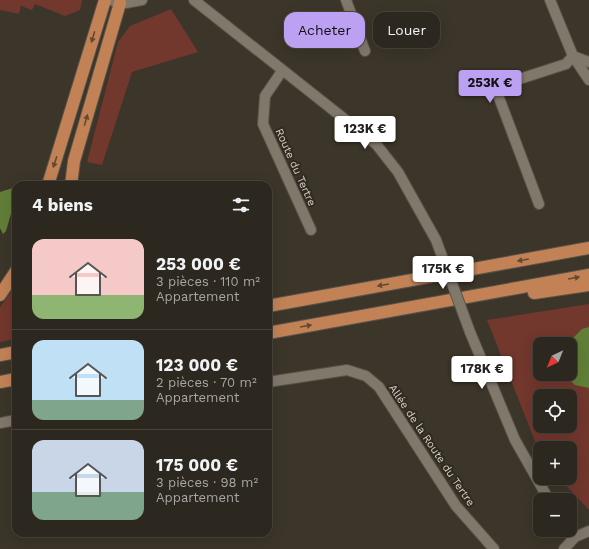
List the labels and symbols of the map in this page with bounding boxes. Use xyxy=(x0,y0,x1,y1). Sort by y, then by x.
one-way arrow xyxy=(90,32,96,44)
pin: 253K € xyxy=(457,70,523,104)
one-way arrow xyxy=(83,114,89,126)
pin: 123K € xyxy=(332,116,398,150)
street label: Route du Tertre xyxy=(273,126,318,208)
one-way arrow xyxy=(52,156,58,168)
pin: 175K € xyxy=(410,256,476,290)
one-way arrow xyxy=(517,257,529,263)
one-way arrow xyxy=(568,274,580,280)
one-way arrow xyxy=(377,283,389,289)
one-way arrow xyxy=(300,323,312,329)
north arrow xyxy=(533,337,577,381)
pin: 178K € xyxy=(449,356,515,390)
street label: Allée de la Route du Tertre xyxy=(386,382,477,509)

